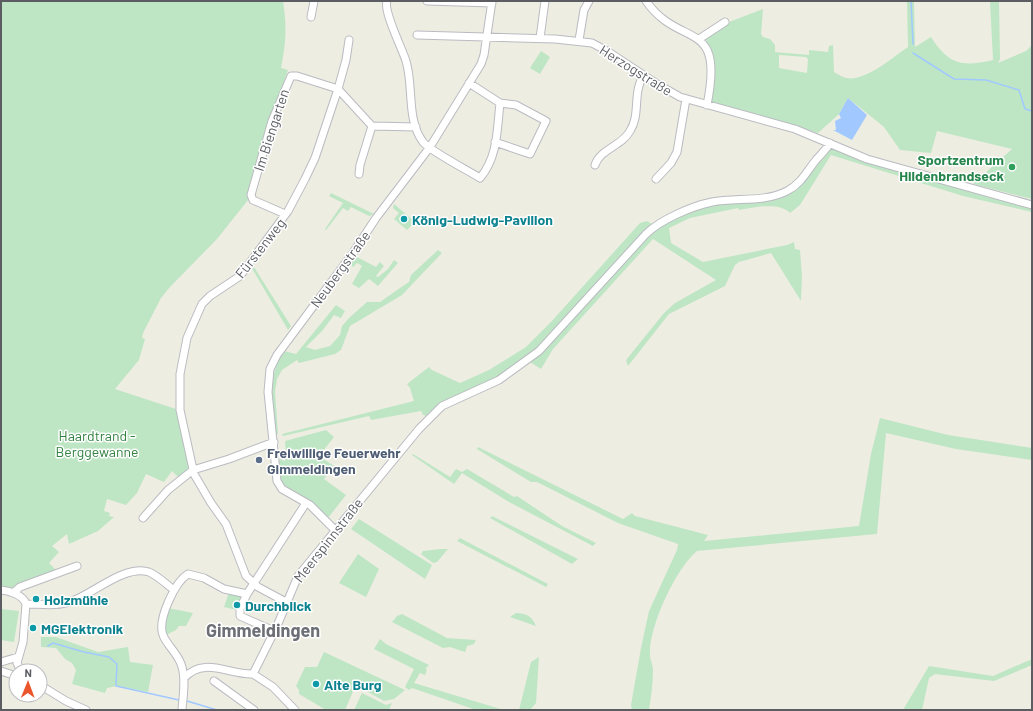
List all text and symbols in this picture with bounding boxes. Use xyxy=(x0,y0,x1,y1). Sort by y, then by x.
street label: Herzogstraße xyxy=(597,41,675,99)
street label: Im Biengarten xyxy=(250,87,292,173)
place label: Sportzentrum Hildenbrandseck xyxy=(899,151,1005,184)
marker: Sportzentrum Hildenbrandseck xyxy=(1007,162,1017,172)
place label: König-Ludwig-Pavillon xyxy=(412,211,553,228)
marker: König-Ludwig-Pavillon xyxy=(399,214,409,224)
street label: Fürstenweg xyxy=(231,215,289,281)
street label: Neubergstraße xyxy=(306,227,374,311)
park label: Haardtrand - Berggewanne xyxy=(56,427,138,460)
place label: Freiwillige Feuerwehr Gimmeldingen xyxy=(267,444,401,477)
marker: Freiwillige Feuerwehr Gimmeldingen xyxy=(254,455,264,465)
street label: Meerspinnstraße xyxy=(290,494,366,586)
place label: Holzmühle xyxy=(44,591,109,608)
marker: Holzmühle xyxy=(31,594,41,604)
place label: Durchblick xyxy=(245,597,312,614)
marker: Durchblick xyxy=(232,600,242,610)
district label: Gimmeldingen xyxy=(206,619,320,641)
place label: MGElektronik xyxy=(41,620,124,637)
marker: MGElektronik xyxy=(28,623,38,633)
north arrow xyxy=(8,663,48,703)
text: N xyxy=(24,666,32,679)
place label: Alte Burg xyxy=(324,676,382,693)
marker: Alte Burg xyxy=(311,679,321,689)

